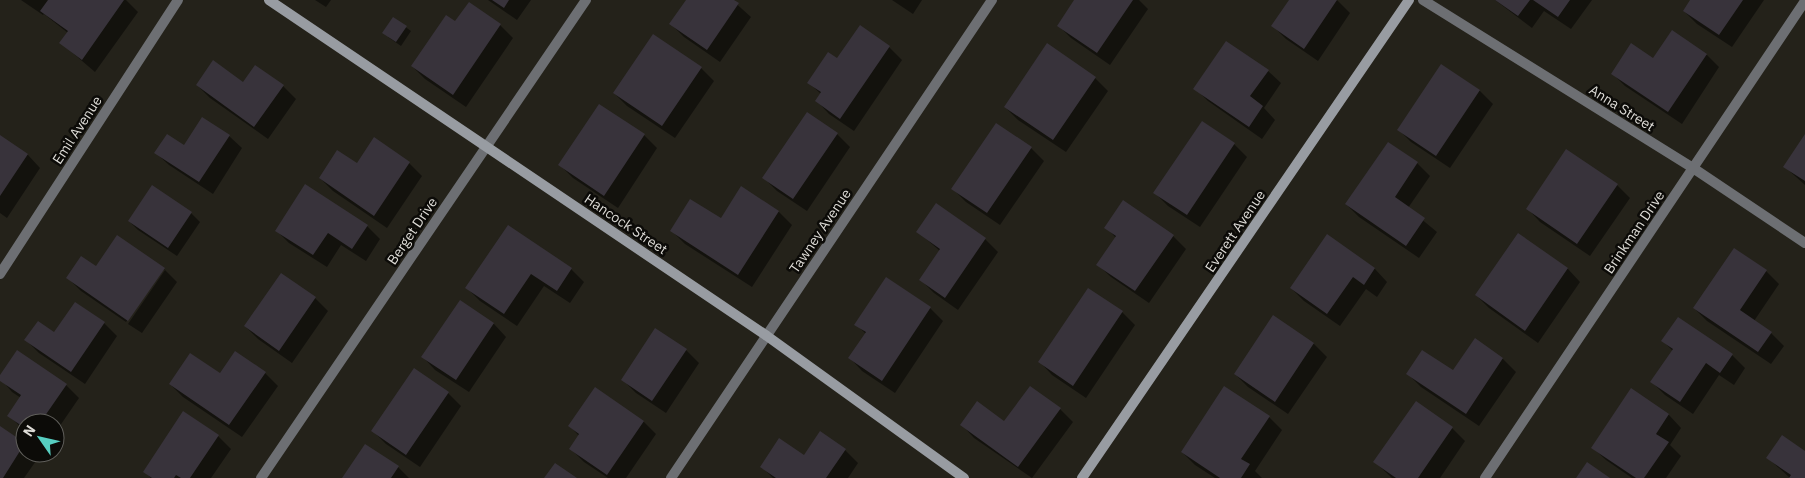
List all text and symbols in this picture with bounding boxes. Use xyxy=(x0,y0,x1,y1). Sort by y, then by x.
street label: Anna Street xyxy=(1586,81,1658,135)
street label: Emil Avenue xyxy=(48,92,106,168)
street label: Tawney Avenue xyxy=(785,185,855,277)
street label: Everett Avenue xyxy=(1201,186,1269,275)
street label: Brinkman Drive xyxy=(1600,187,1669,277)
street label: Hancock Street xyxy=(581,190,671,258)
street label: Berget Drive xyxy=(383,194,441,268)
north arrow xyxy=(15,413,65,463)
text: N xyxy=(19,421,40,440)

